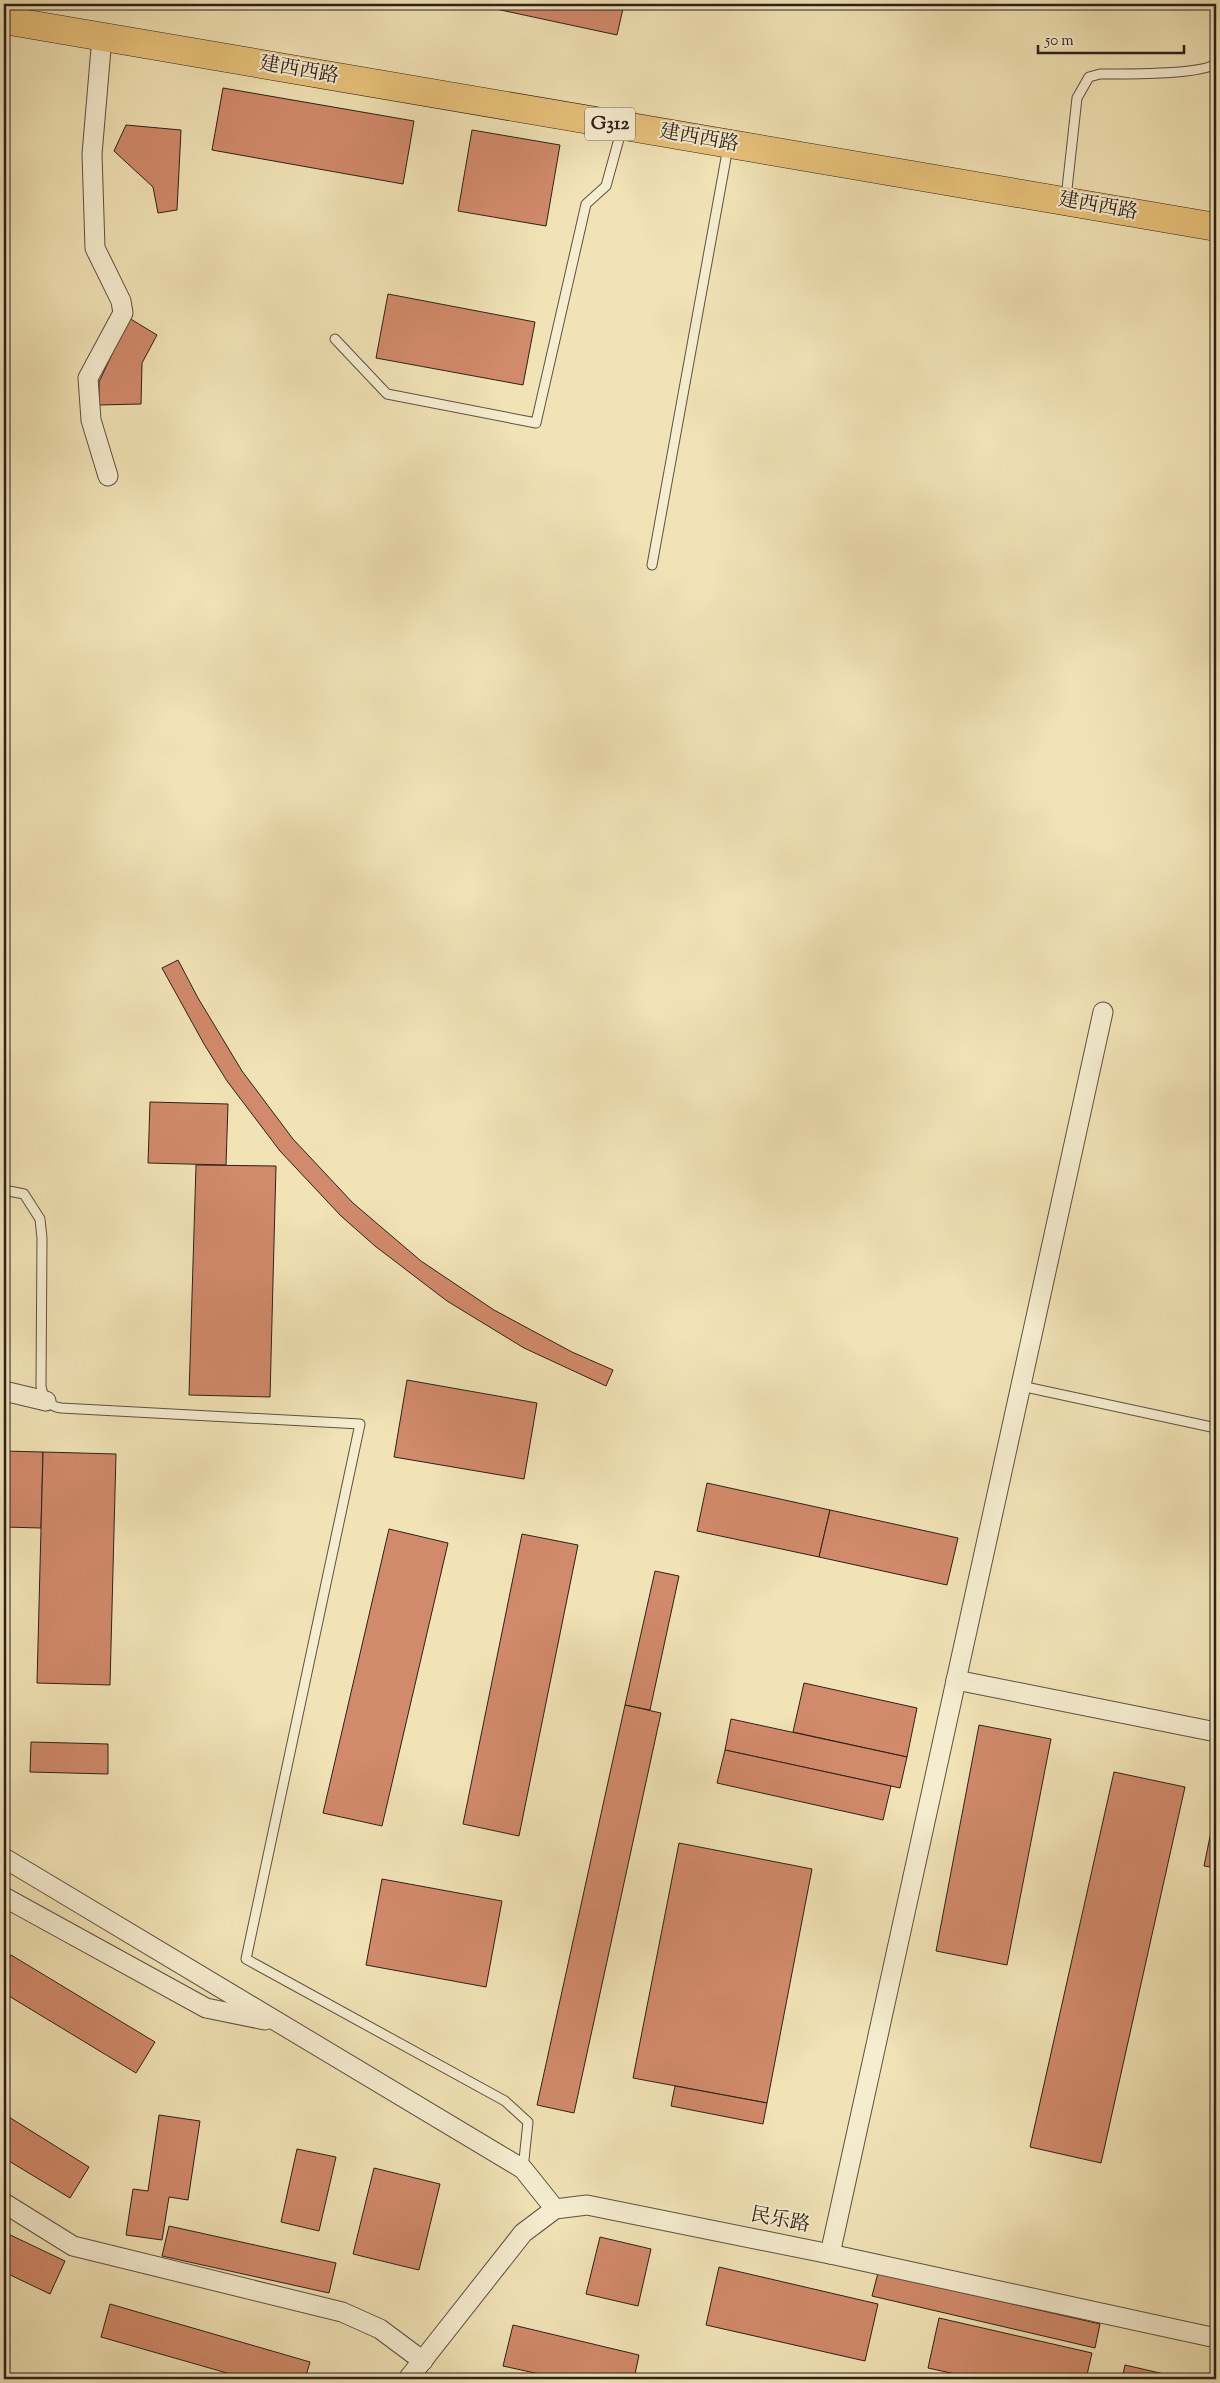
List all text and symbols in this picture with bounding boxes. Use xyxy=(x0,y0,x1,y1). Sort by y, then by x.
scale bar xyxy=(1038,22,1184,54)
text: 50 m xyxy=(1044,31,1074,52)
street label: 建西西路 xyxy=(257,50,341,92)
road number: G312 xyxy=(585,108,635,140)
street label: 建西西路 xyxy=(657,118,741,160)
street label: 建西西路 xyxy=(1056,186,1140,228)
street label: 民乐路 xyxy=(748,2201,812,2241)

